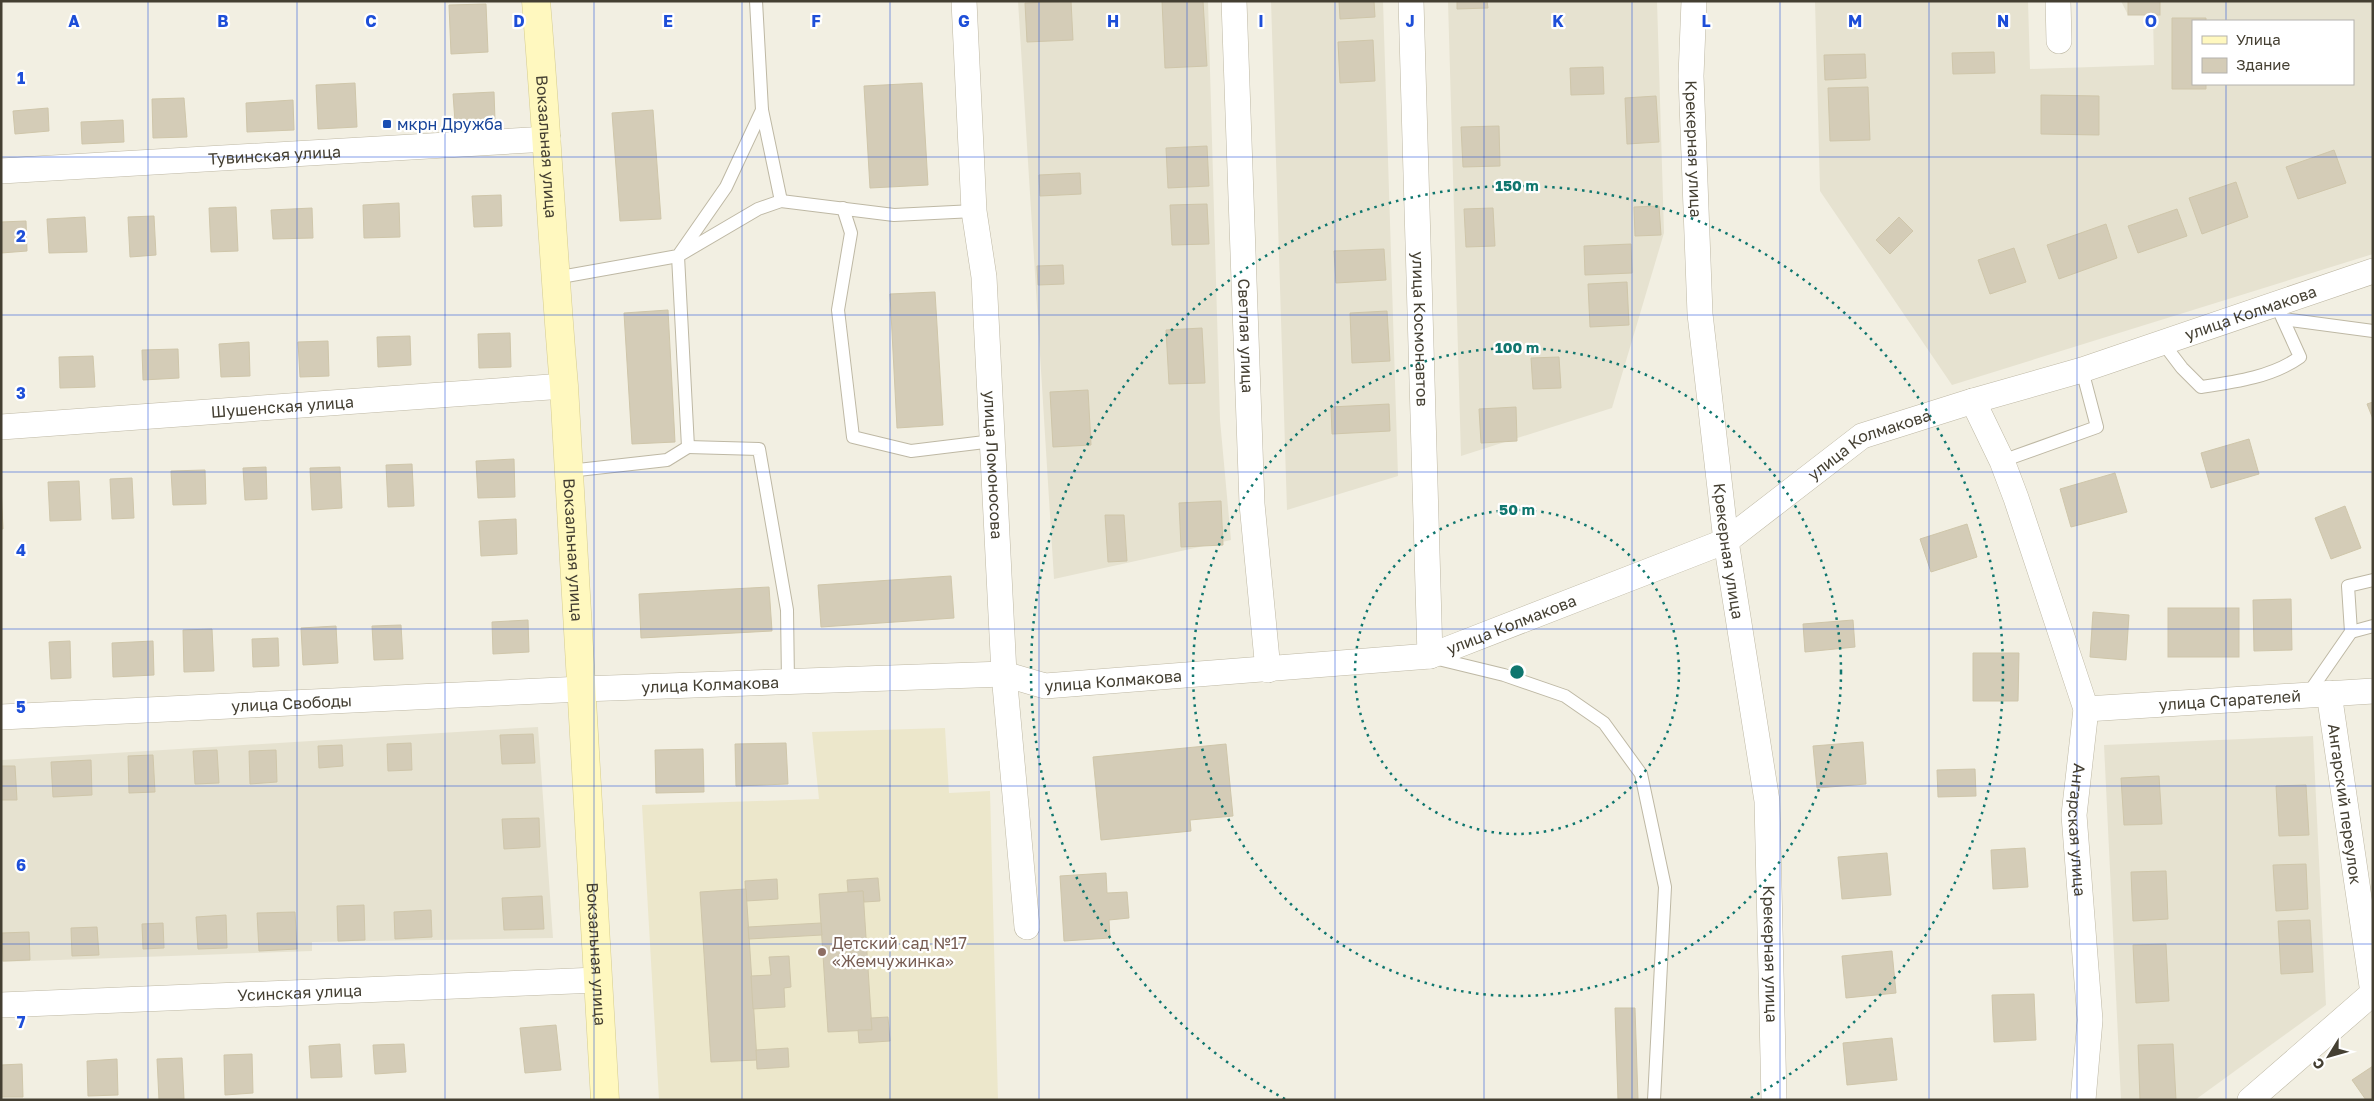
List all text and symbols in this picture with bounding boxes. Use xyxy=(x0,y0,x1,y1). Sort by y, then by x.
text: A xyxy=(68,11,80,31)
text: B xyxy=(217,11,229,31)
text: C xyxy=(365,11,377,31)
text: D xyxy=(513,11,525,31)
text: E xyxy=(663,11,673,31)
text: F xyxy=(811,11,821,31)
text: G xyxy=(958,11,970,31)
text: H xyxy=(1107,11,1119,31)
text: I xyxy=(1258,11,1264,31)
text: J xyxy=(1405,11,1415,31)
text: K xyxy=(1552,11,1564,31)
text: L xyxy=(1701,11,1711,31)
text: M xyxy=(1848,11,1862,31)
text: N xyxy=(1997,11,2009,31)
text: O xyxy=(2145,11,2157,31)
legend xyxy=(2192,20,2354,85)
text: Улица xyxy=(2236,30,2281,48)
text: Здание xyxy=(2236,55,2290,73)
text: 1 xyxy=(17,68,25,88)
street label: Вокзальная улица xyxy=(532,74,562,219)
street label: Крекерная улица xyxy=(1681,80,1706,218)
place label: мкрн Дружба xyxy=(397,114,503,134)
marker: мкрн Дружба xyxy=(381,118,393,130)
street label: Тувинская улица xyxy=(208,141,342,169)
text: 150 m xyxy=(1495,176,1539,194)
text: 2 xyxy=(16,226,26,246)
street label: улица Космонавтов xyxy=(1408,251,1433,407)
street label: Светлая улица xyxy=(1234,278,1258,393)
street label: улица Колмакова xyxy=(2182,281,2319,344)
text: 100 m xyxy=(1495,338,1539,356)
text: 3 xyxy=(16,383,26,403)
street label: улица Ломоносова xyxy=(980,390,1007,540)
street label: Шушенская улица xyxy=(210,391,354,422)
street label: улица Колмакова xyxy=(1804,405,1933,484)
street label: Вокзальная улица xyxy=(559,478,587,622)
street label: Крекерная улица xyxy=(1709,482,1748,620)
text: 50 m xyxy=(1499,500,1535,518)
text: 4 xyxy=(16,540,26,560)
street label: улица Колмакова xyxy=(1443,590,1579,659)
centre of rings xyxy=(1508,663,1526,681)
street label: улица Колмакова xyxy=(1044,665,1183,696)
street label: улица Колмакова xyxy=(641,672,779,697)
street label: улица Старателей xyxy=(2158,686,2301,714)
street label: улица Свободы xyxy=(231,690,352,716)
text: 5 xyxy=(16,697,26,717)
street label: Ангарский переулок xyxy=(2324,722,2366,886)
street label: Ангарская улица xyxy=(2064,762,2090,897)
text: 6 xyxy=(16,855,26,875)
street label: Вокзальная улица xyxy=(583,882,611,1026)
street label: Крекерная улица xyxy=(1759,885,1782,1023)
place label: Детский сад №17 «Жемчужинка» xyxy=(832,933,967,971)
marker: Детский сад №17 «Жемчужинка» xyxy=(816,946,828,958)
street label: Усинская улица xyxy=(237,980,363,1005)
text: 7 xyxy=(17,1012,26,1032)
north arrow xyxy=(2304,1031,2354,1081)
text: С xyxy=(2308,1055,2328,1073)

